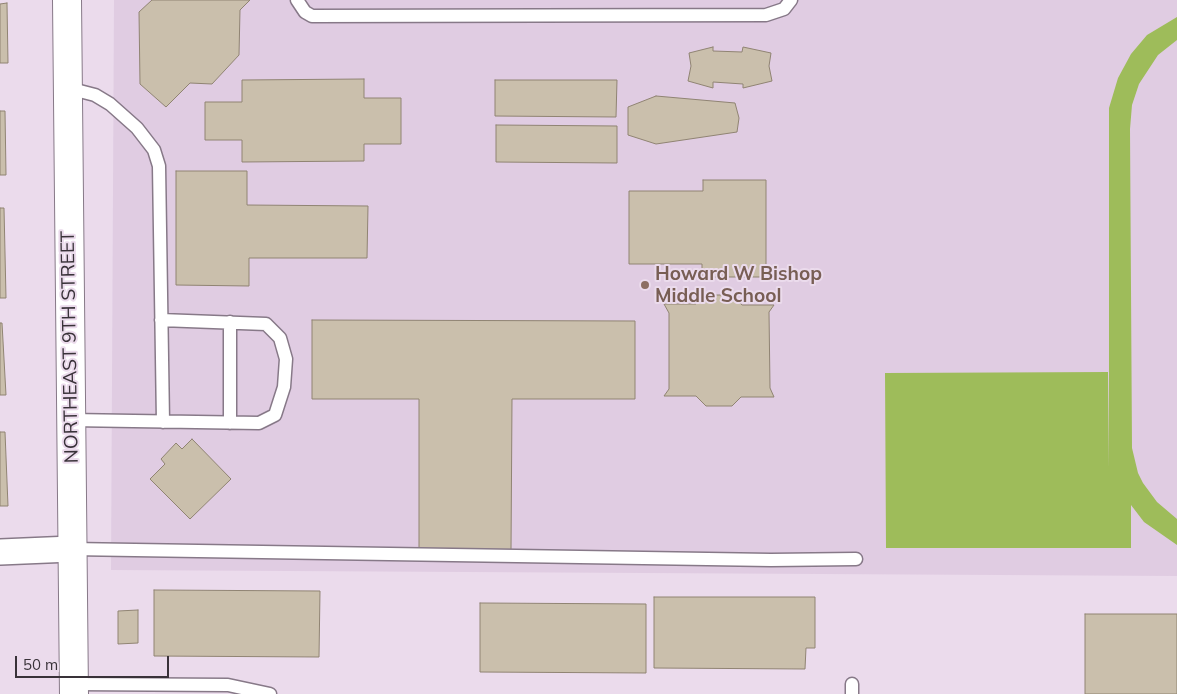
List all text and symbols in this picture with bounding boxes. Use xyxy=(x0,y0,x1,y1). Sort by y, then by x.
street label: NORTHEAST 9TH STREET xyxy=(57,231,83,463)
place label: Howard W Bishop Middle School xyxy=(655,263,822,307)
marker: Howard W Bishop Middle School xyxy=(639,279,651,291)
scale bar xyxy=(18,646,171,678)
text: 50 m xyxy=(23,655,58,674)

